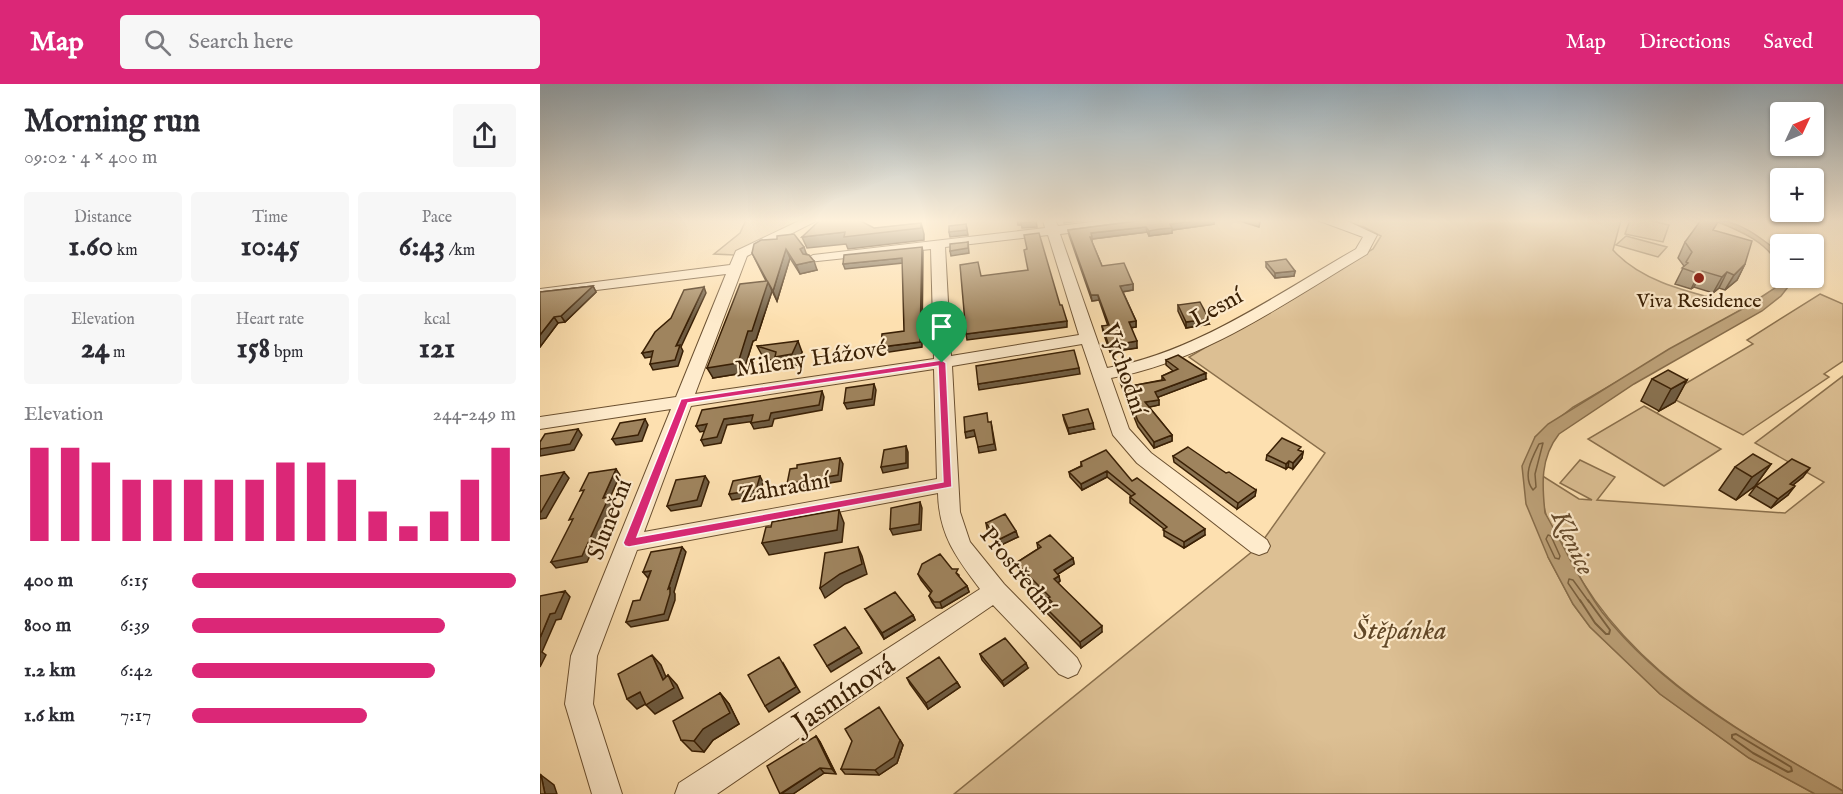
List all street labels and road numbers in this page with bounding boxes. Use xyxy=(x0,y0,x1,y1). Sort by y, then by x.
street label: Lesní xyxy=(1185,280,1250,335)
street label: Východní xyxy=(1093,319,1154,421)
street label: Mileny Hážové xyxy=(734,334,889,385)
street label: Zahradní xyxy=(737,465,833,512)
street label: Sluneční xyxy=(581,473,641,565)
street label: Prostřední xyxy=(972,521,1063,622)
street label: Jasmínová xyxy=(784,648,903,744)

